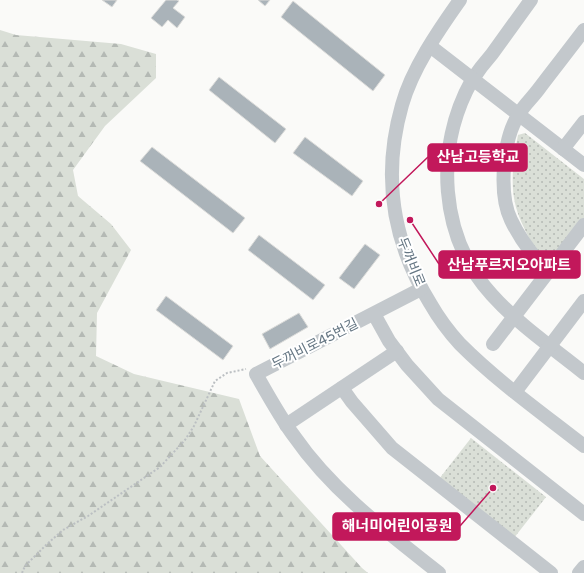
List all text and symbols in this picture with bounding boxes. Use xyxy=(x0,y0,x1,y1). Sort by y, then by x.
callout: 산남고등학교 xyxy=(428,144,527,171)
text: 산남고등학교 xyxy=(437,148,520,166)
street label: 두꺼비로 xyxy=(393,235,429,289)
callout: 산남푸르지오아파트 xyxy=(439,251,580,278)
text: 산남푸르지오아파트 xyxy=(447,256,571,274)
street label: 두꺼비로45번길 xyxy=(269,315,361,373)
callout: 해너미어린이공원 xyxy=(333,513,460,540)
text: 해너미어린이공원 xyxy=(342,517,452,535)

